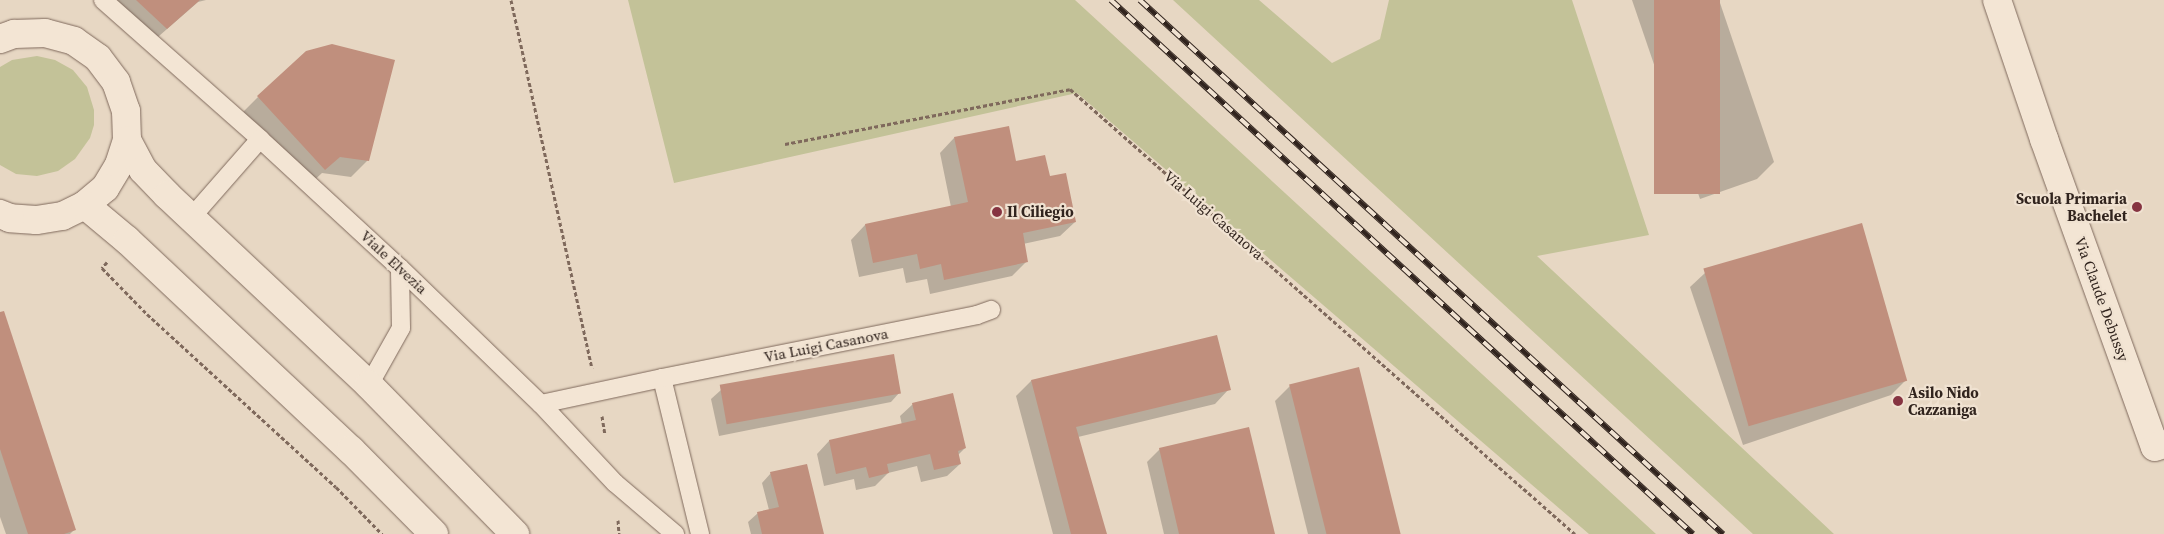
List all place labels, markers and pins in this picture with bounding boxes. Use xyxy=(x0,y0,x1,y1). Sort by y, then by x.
place label: Scuola Primaria Bachelet xyxy=(2016,189,2127,224)
marker: Scuola Primaria Bachelet xyxy=(2131,201,2143,213)
place label: Il Ciliegio xyxy=(1007,203,1074,221)
marker: Il Ciliegio xyxy=(991,206,1003,218)
place label: Asilo Nido Cazzaniga xyxy=(1908,383,1979,418)
marker: Asilo Nido Cazzaniga xyxy=(1892,395,1904,407)

